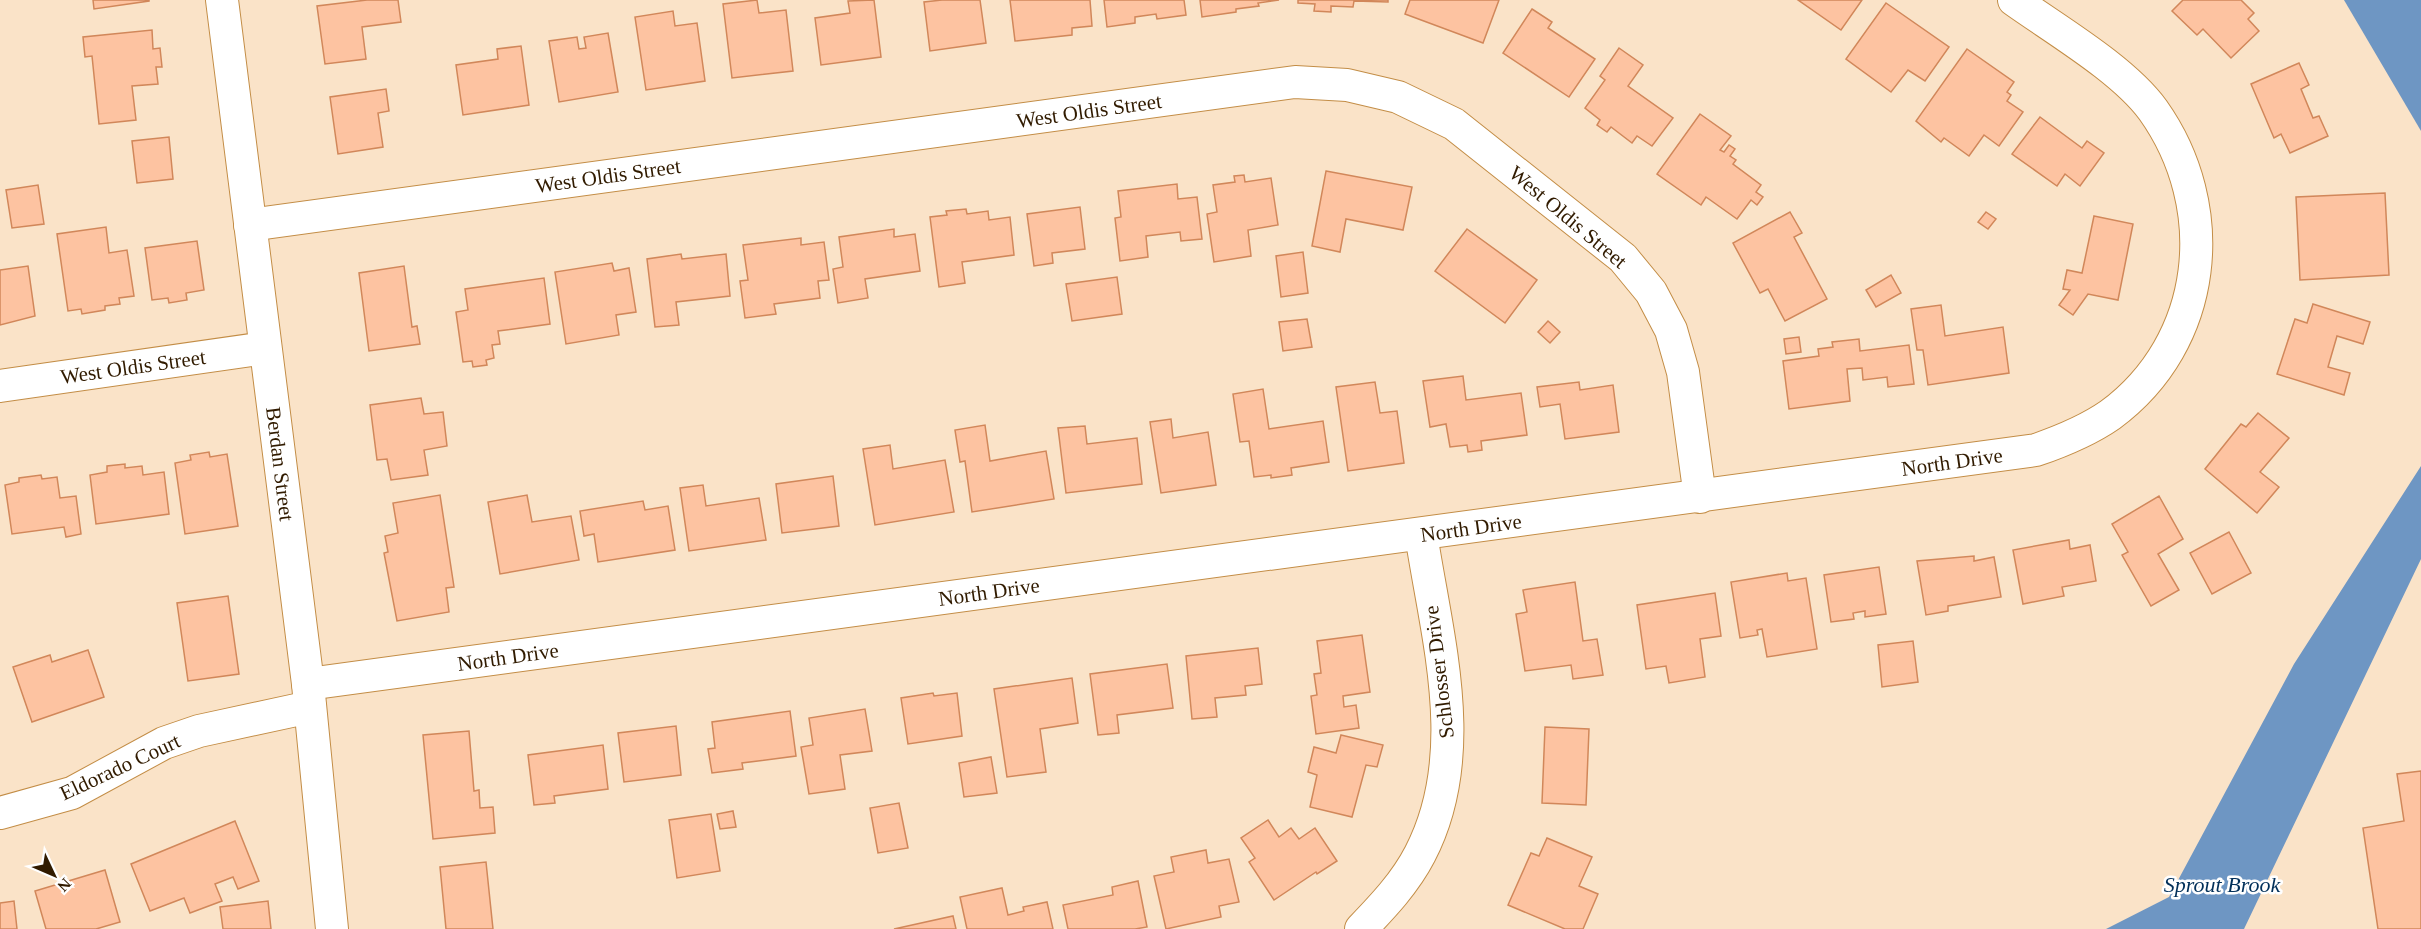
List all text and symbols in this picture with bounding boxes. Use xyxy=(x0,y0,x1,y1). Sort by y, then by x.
street label: West Oldis Street xyxy=(1015,89,1163,133)
street label: West Oldis Street xyxy=(534,154,682,198)
street label: West Oldis Street xyxy=(1504,161,1632,273)
street label: West Oldis Street xyxy=(59,345,207,389)
street label: Berdan Street xyxy=(261,406,299,523)
street label: North Drive xyxy=(1900,443,2004,481)
street label: North Drive xyxy=(1419,509,1523,547)
street label: North Drive xyxy=(937,573,1041,611)
street label: Schlosser Drive xyxy=(1419,604,1459,740)
street label: North Drive xyxy=(456,638,560,676)
street label: Eldorado Court xyxy=(56,729,184,805)
north arrow xyxy=(24,845,84,905)
water label: Sprout Brook xyxy=(2164,872,2281,897)
text: N xyxy=(54,875,75,895)

